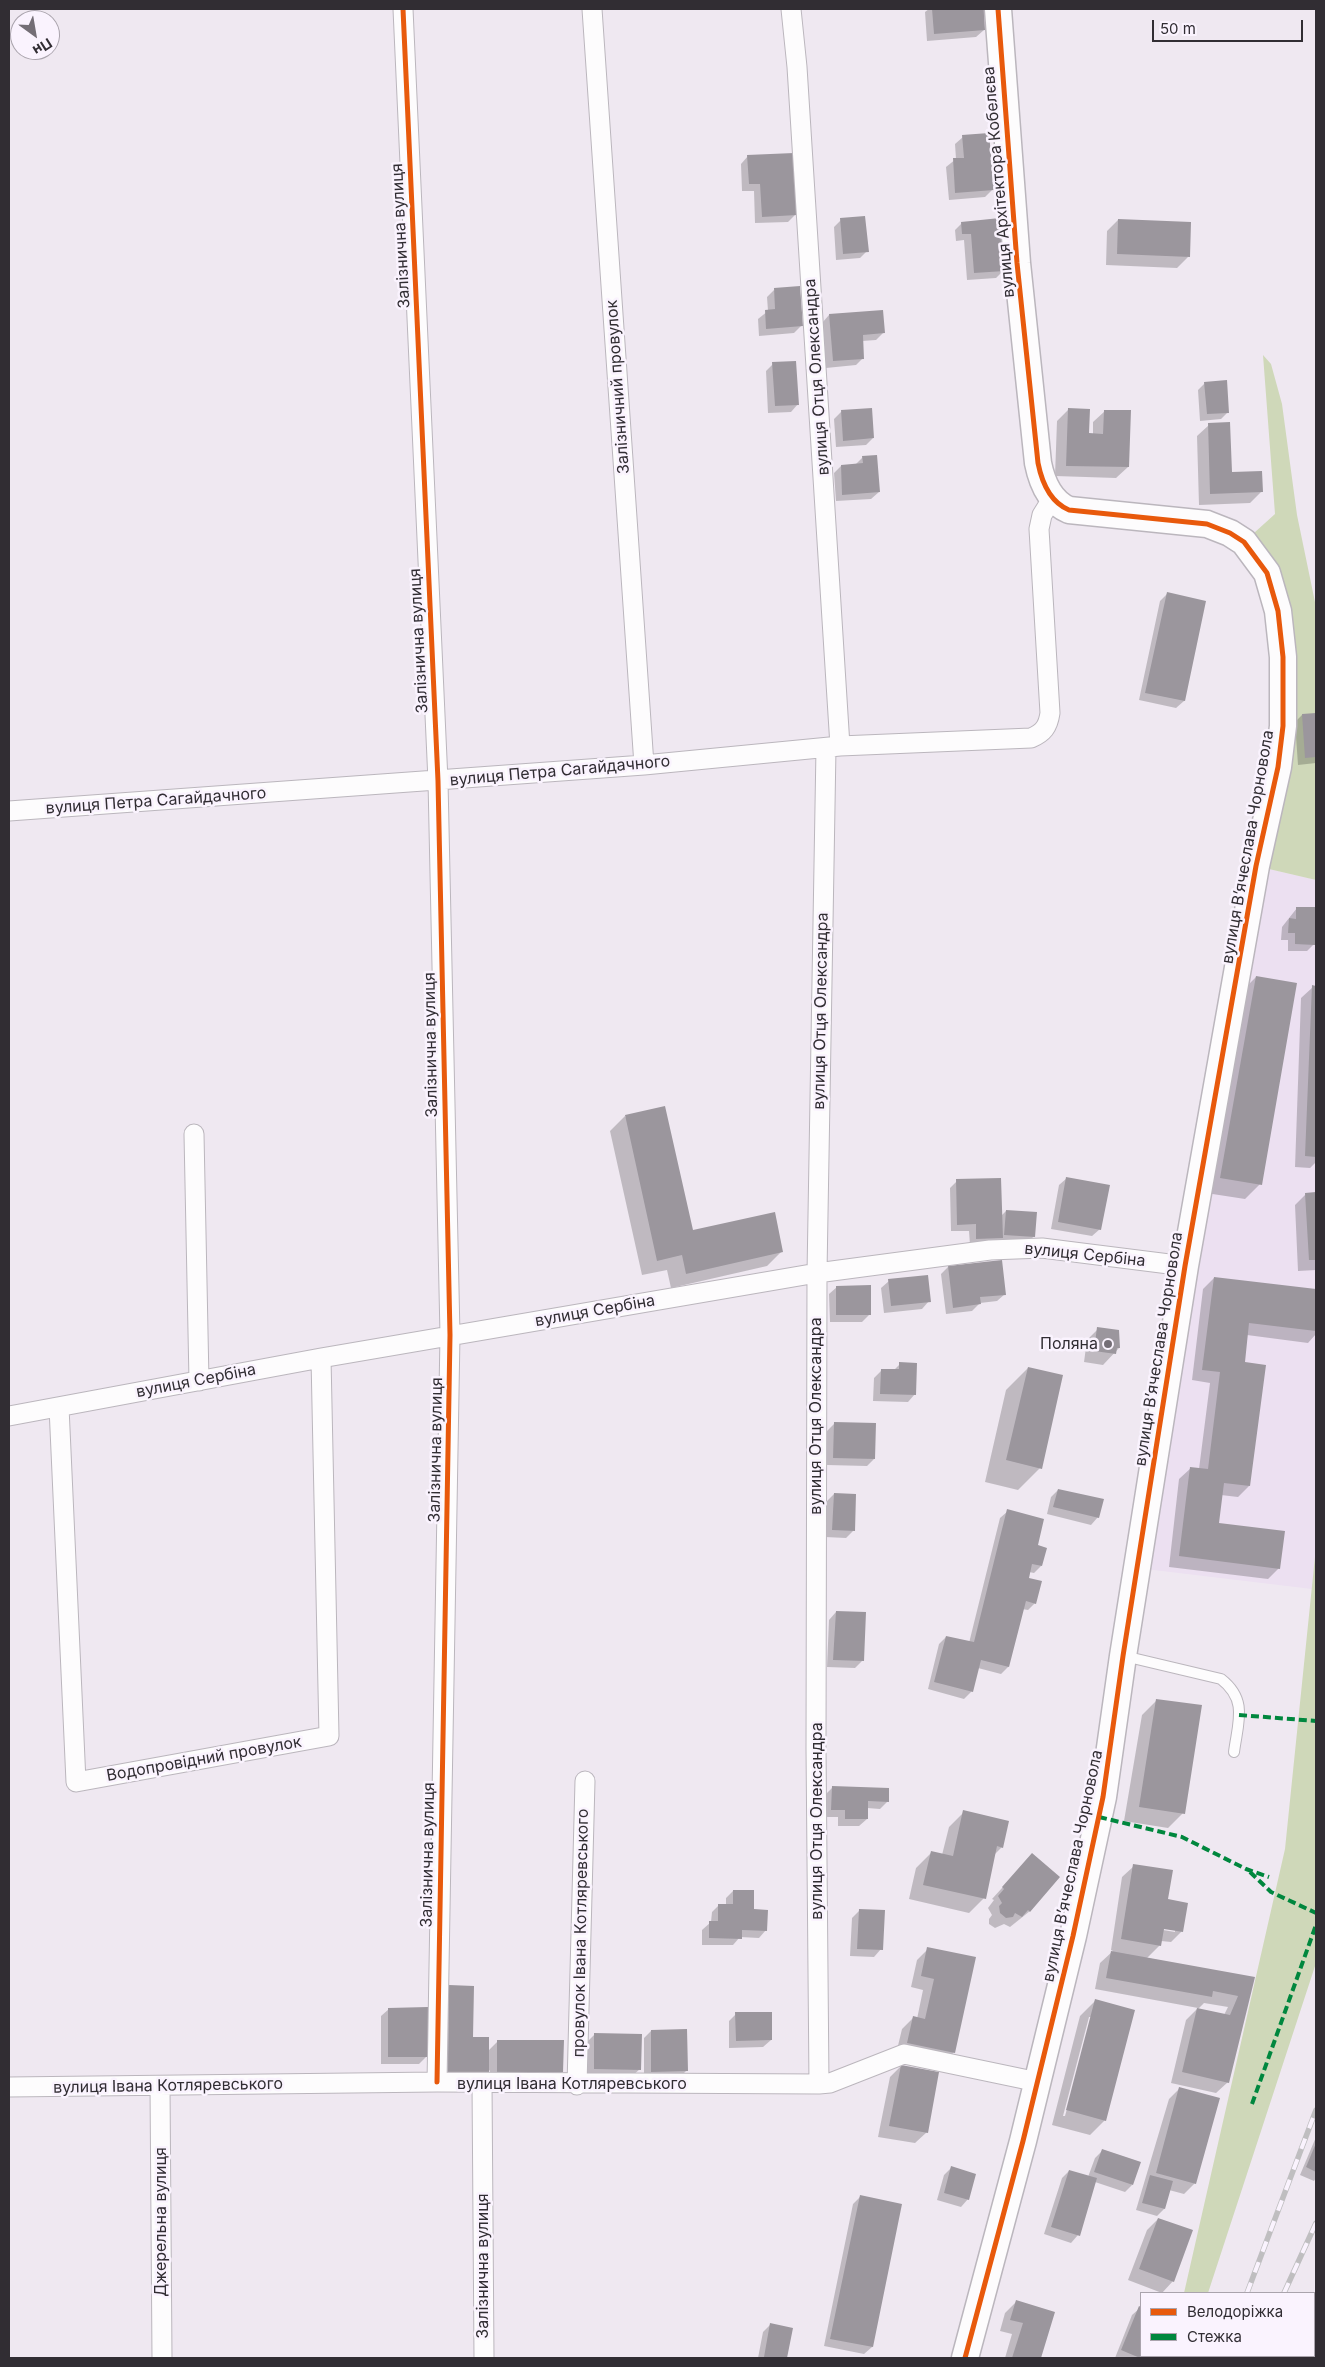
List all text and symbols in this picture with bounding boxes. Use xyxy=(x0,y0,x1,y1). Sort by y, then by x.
north arrow xyxy=(10,10,60,60)
scale bar xyxy=(1155,10,1306,42)
text: 50 m xyxy=(1160,19,1196,38)
text: Пн xyxy=(30,35,55,60)
street label: вулиця Архітектора Кобелєва xyxy=(979,66,1019,298)
street label: Залізнична вулиця xyxy=(388,163,414,309)
street label: вулиця Отця Олександра xyxy=(801,278,833,476)
street label: Залізничний провулок xyxy=(602,299,634,475)
street label: Залізнична вулиця xyxy=(406,568,432,714)
street label: вулиця Вʼячеслава Чорновола xyxy=(1218,729,1278,965)
street label: вулиця Петра Сагайдачного xyxy=(449,752,671,790)
street label: вулиця Петра Сагайдачного xyxy=(45,784,267,818)
street label: вулиця Отця Олександра xyxy=(810,912,832,1110)
street label: Залізнична вулиця xyxy=(420,972,442,1118)
street label: вулиця Вʼячеслава Чорновола xyxy=(1131,1231,1187,1467)
street label: вулиця Сербіна xyxy=(1024,1239,1146,1271)
street label: вулиця Сербіна xyxy=(534,1291,656,1331)
street label: вулиця Отця Олександра xyxy=(806,1317,826,1515)
place label: Поляна xyxy=(1040,1334,1098,1354)
marker: Поляна xyxy=(1102,1338,1114,1350)
street label: вулиця Сербіна xyxy=(135,1360,257,1402)
street label: Залізнична вулиця xyxy=(425,1377,447,1523)
street label: вулиця Отця Олександра xyxy=(807,1722,827,1920)
street label: Водопровідний провулок xyxy=(105,1732,303,1786)
street label: вулиця Вʼячеслава Чорновола xyxy=(1039,1748,1107,1984)
street label: Залізнична вулиця xyxy=(417,1782,439,1928)
street label: провулок Івана Котляревського xyxy=(569,1808,593,2058)
street label: вулиця Івана Котляревського xyxy=(53,2074,283,2098)
street label: вулиця Івана Котляревського xyxy=(457,2074,687,2094)
street label: Джерельна вулиця xyxy=(151,2147,171,2297)
street label: Залізнична вулиця xyxy=(473,2193,493,2339)
legend xyxy=(1140,2292,1315,2357)
text: Велодоріжка xyxy=(1187,2302,1283,2321)
text: Стежка xyxy=(1187,2327,1242,2346)

